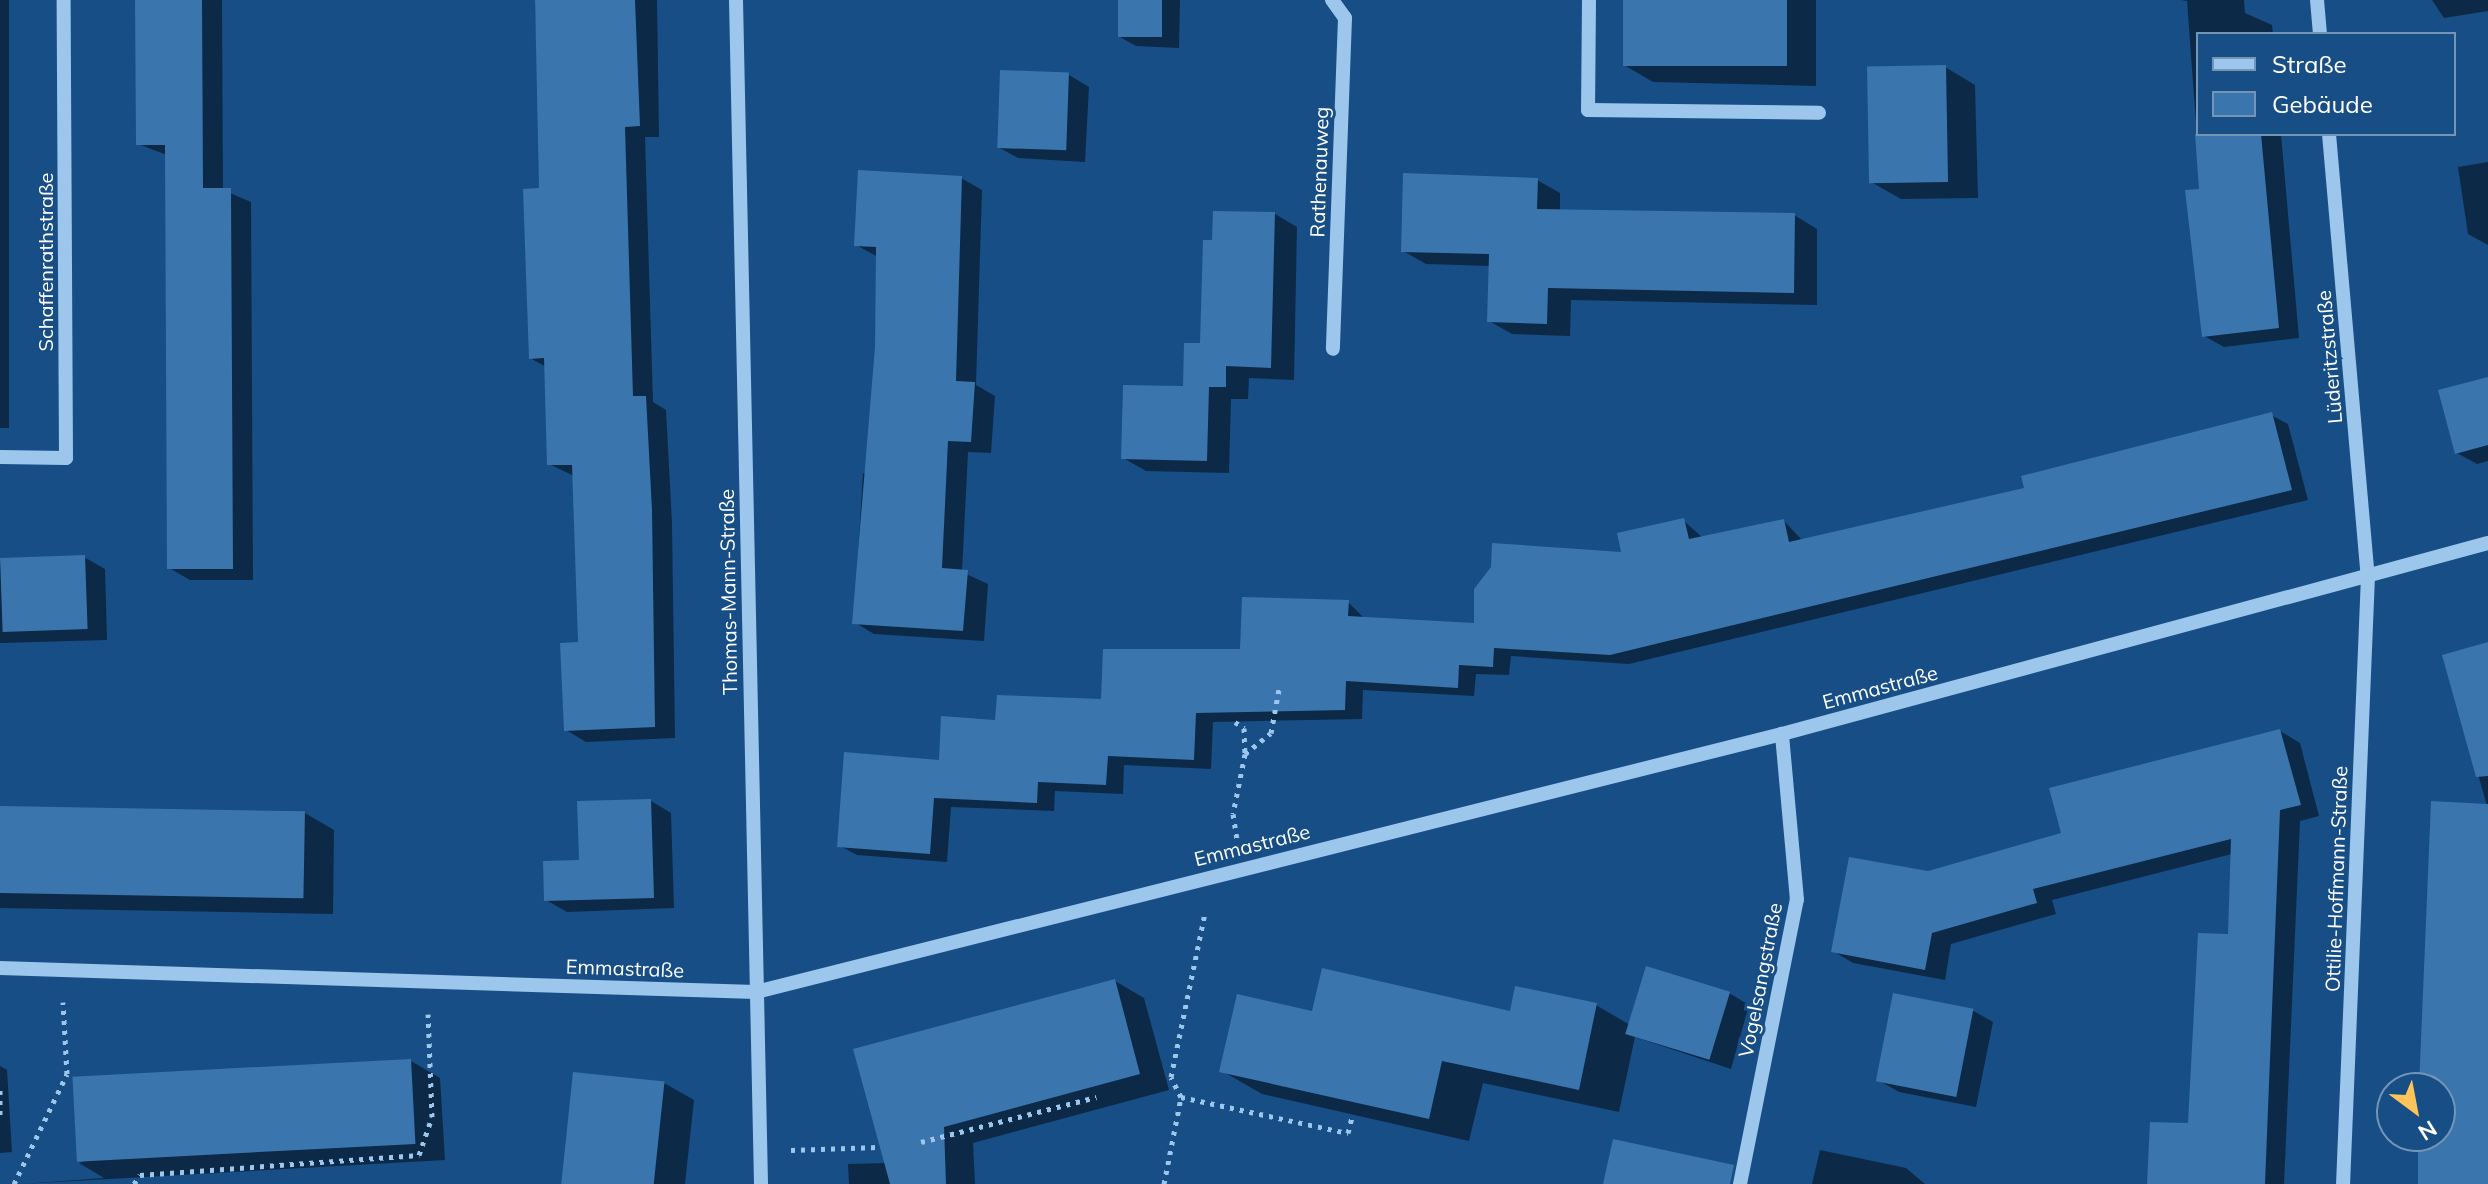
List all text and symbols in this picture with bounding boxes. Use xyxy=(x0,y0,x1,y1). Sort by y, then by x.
legend xyxy=(2196,32,2456,136)
text: Straße xyxy=(2272,49,2347,79)
text: Gebäude xyxy=(2272,89,2373,119)
street label: Rathenauweg xyxy=(1305,106,1333,238)
street label: Schaffenrathstraße xyxy=(33,172,57,352)
street label: Lüderitzstraße xyxy=(2311,289,2347,425)
street label: Thomas-Mann-Straße xyxy=(714,489,742,695)
street label: Emmastraße xyxy=(1820,660,1940,714)
street label: Ottilie-Hoffmann-Straße xyxy=(2320,766,2352,992)
street label: Emmastraße xyxy=(1192,819,1312,871)
street label: Vogelsangstraße xyxy=(1733,901,1787,1059)
street label: Emmastraße xyxy=(565,954,685,982)
north arrow xyxy=(2376,1072,2456,1152)
text: N xyxy=(2413,1114,2442,1147)

